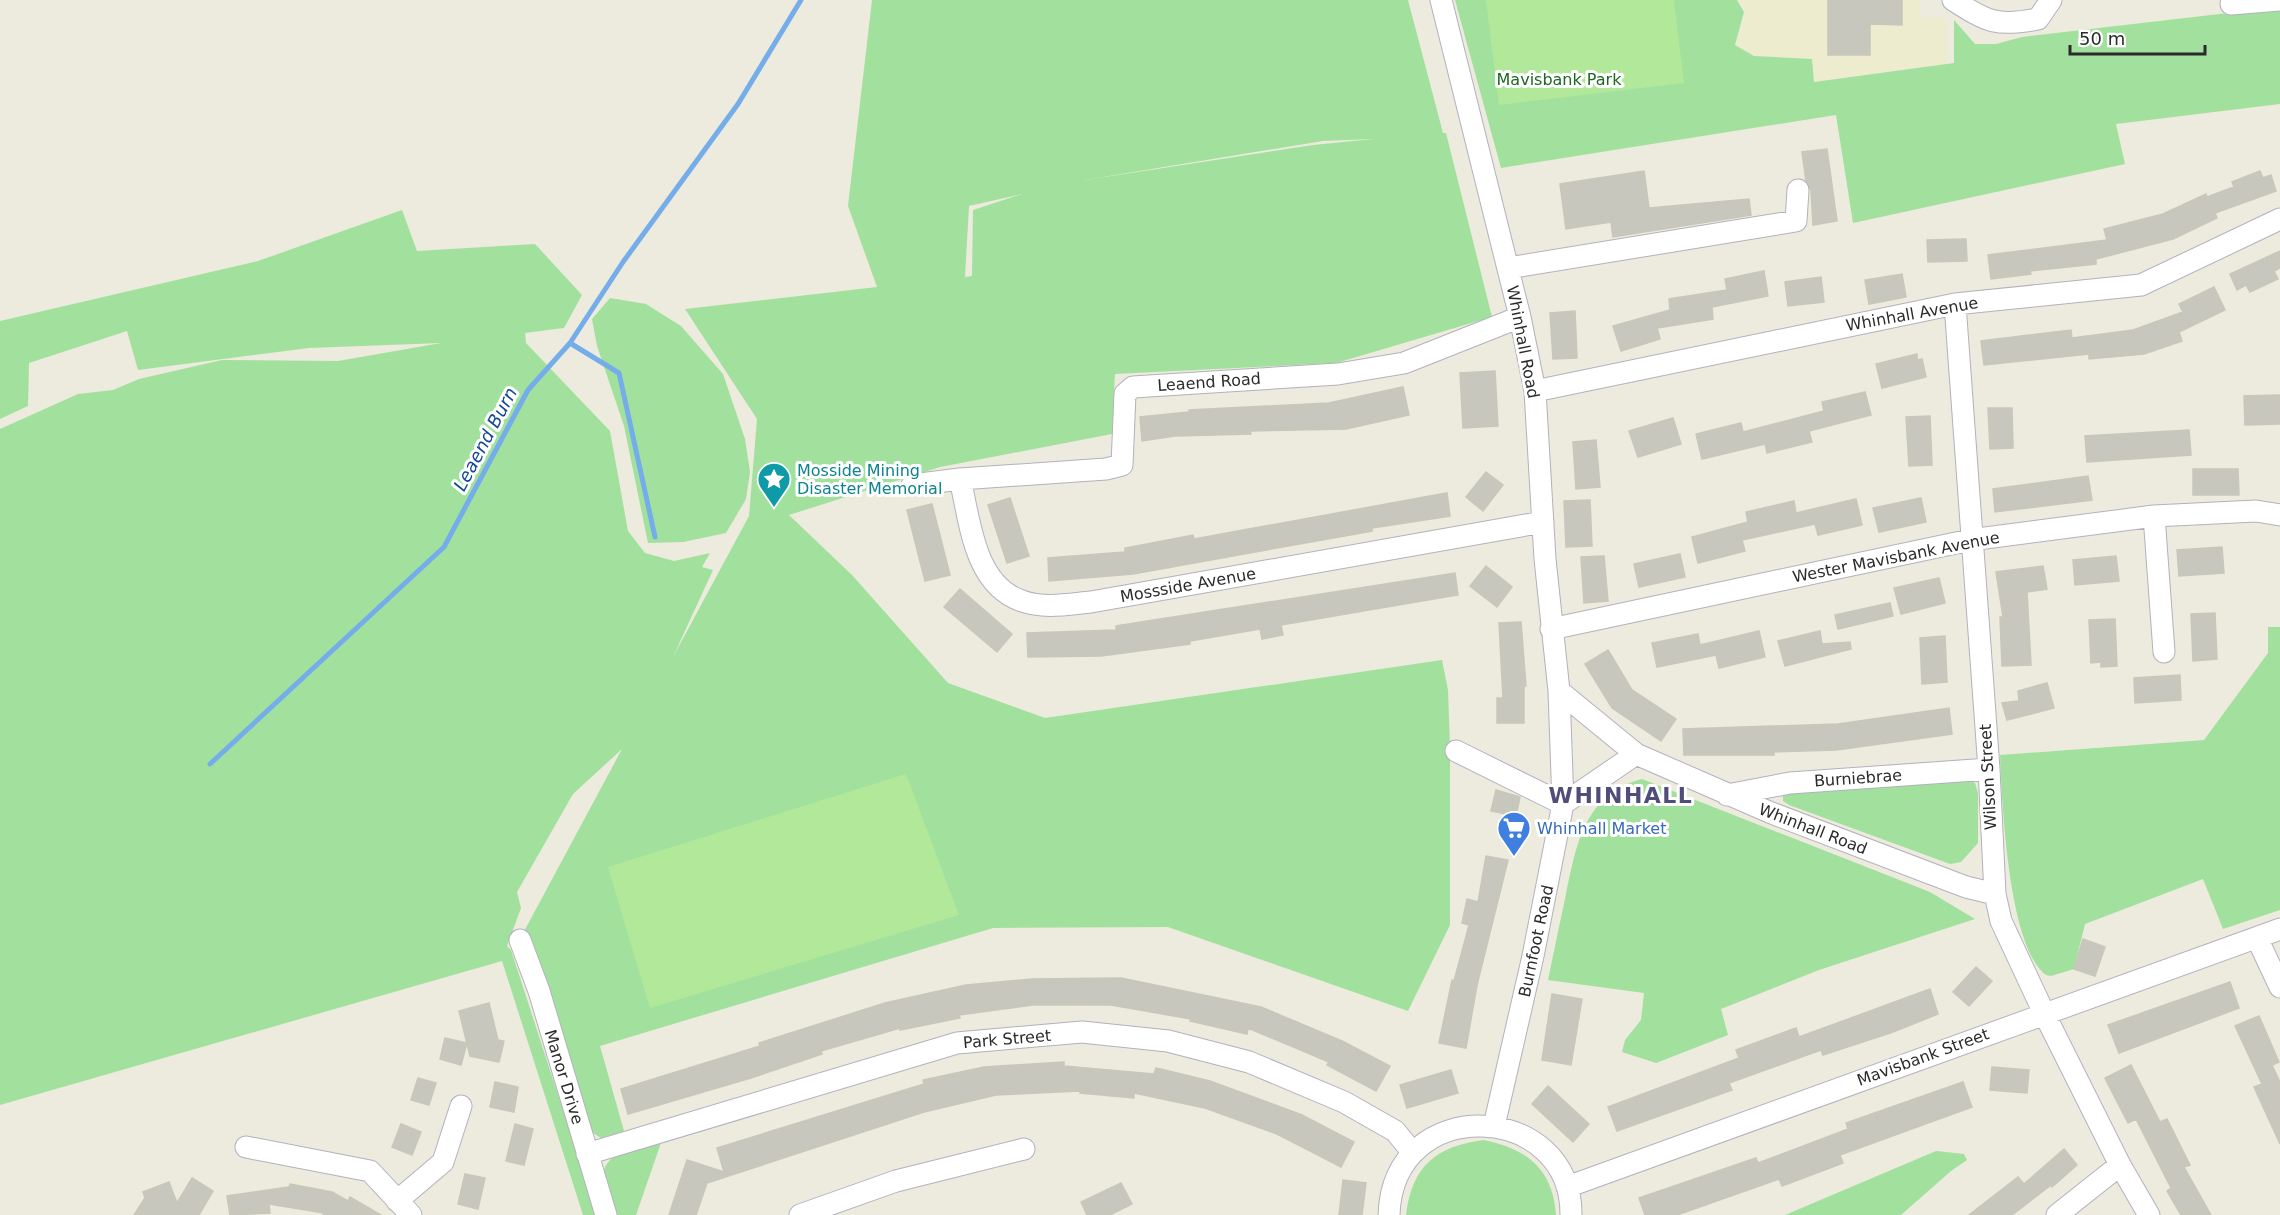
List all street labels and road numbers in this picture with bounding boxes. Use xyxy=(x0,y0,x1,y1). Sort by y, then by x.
street label: Whinhall Road xyxy=(1503,284,1543,400)
street label: Whinhall Avenue xyxy=(1844,293,1980,335)
street label: Leaend Road xyxy=(1157,369,1261,395)
street label: Wester Mavisbank Avenue xyxy=(1791,528,2001,586)
street label: Mossside Avenue xyxy=(1119,564,1257,606)
street label: Wilson Street xyxy=(1976,723,2000,831)
street label: Burniebrae xyxy=(1813,765,1903,791)
street label: Whinhall Road xyxy=(1756,800,1870,858)
street label: Burnfoot Road xyxy=(1515,883,1557,999)
street label: Mavisbank Street xyxy=(1854,1024,1992,1090)
street label: Park Street xyxy=(962,1026,1052,1052)
street label: Manor Drive xyxy=(541,1027,587,1127)

